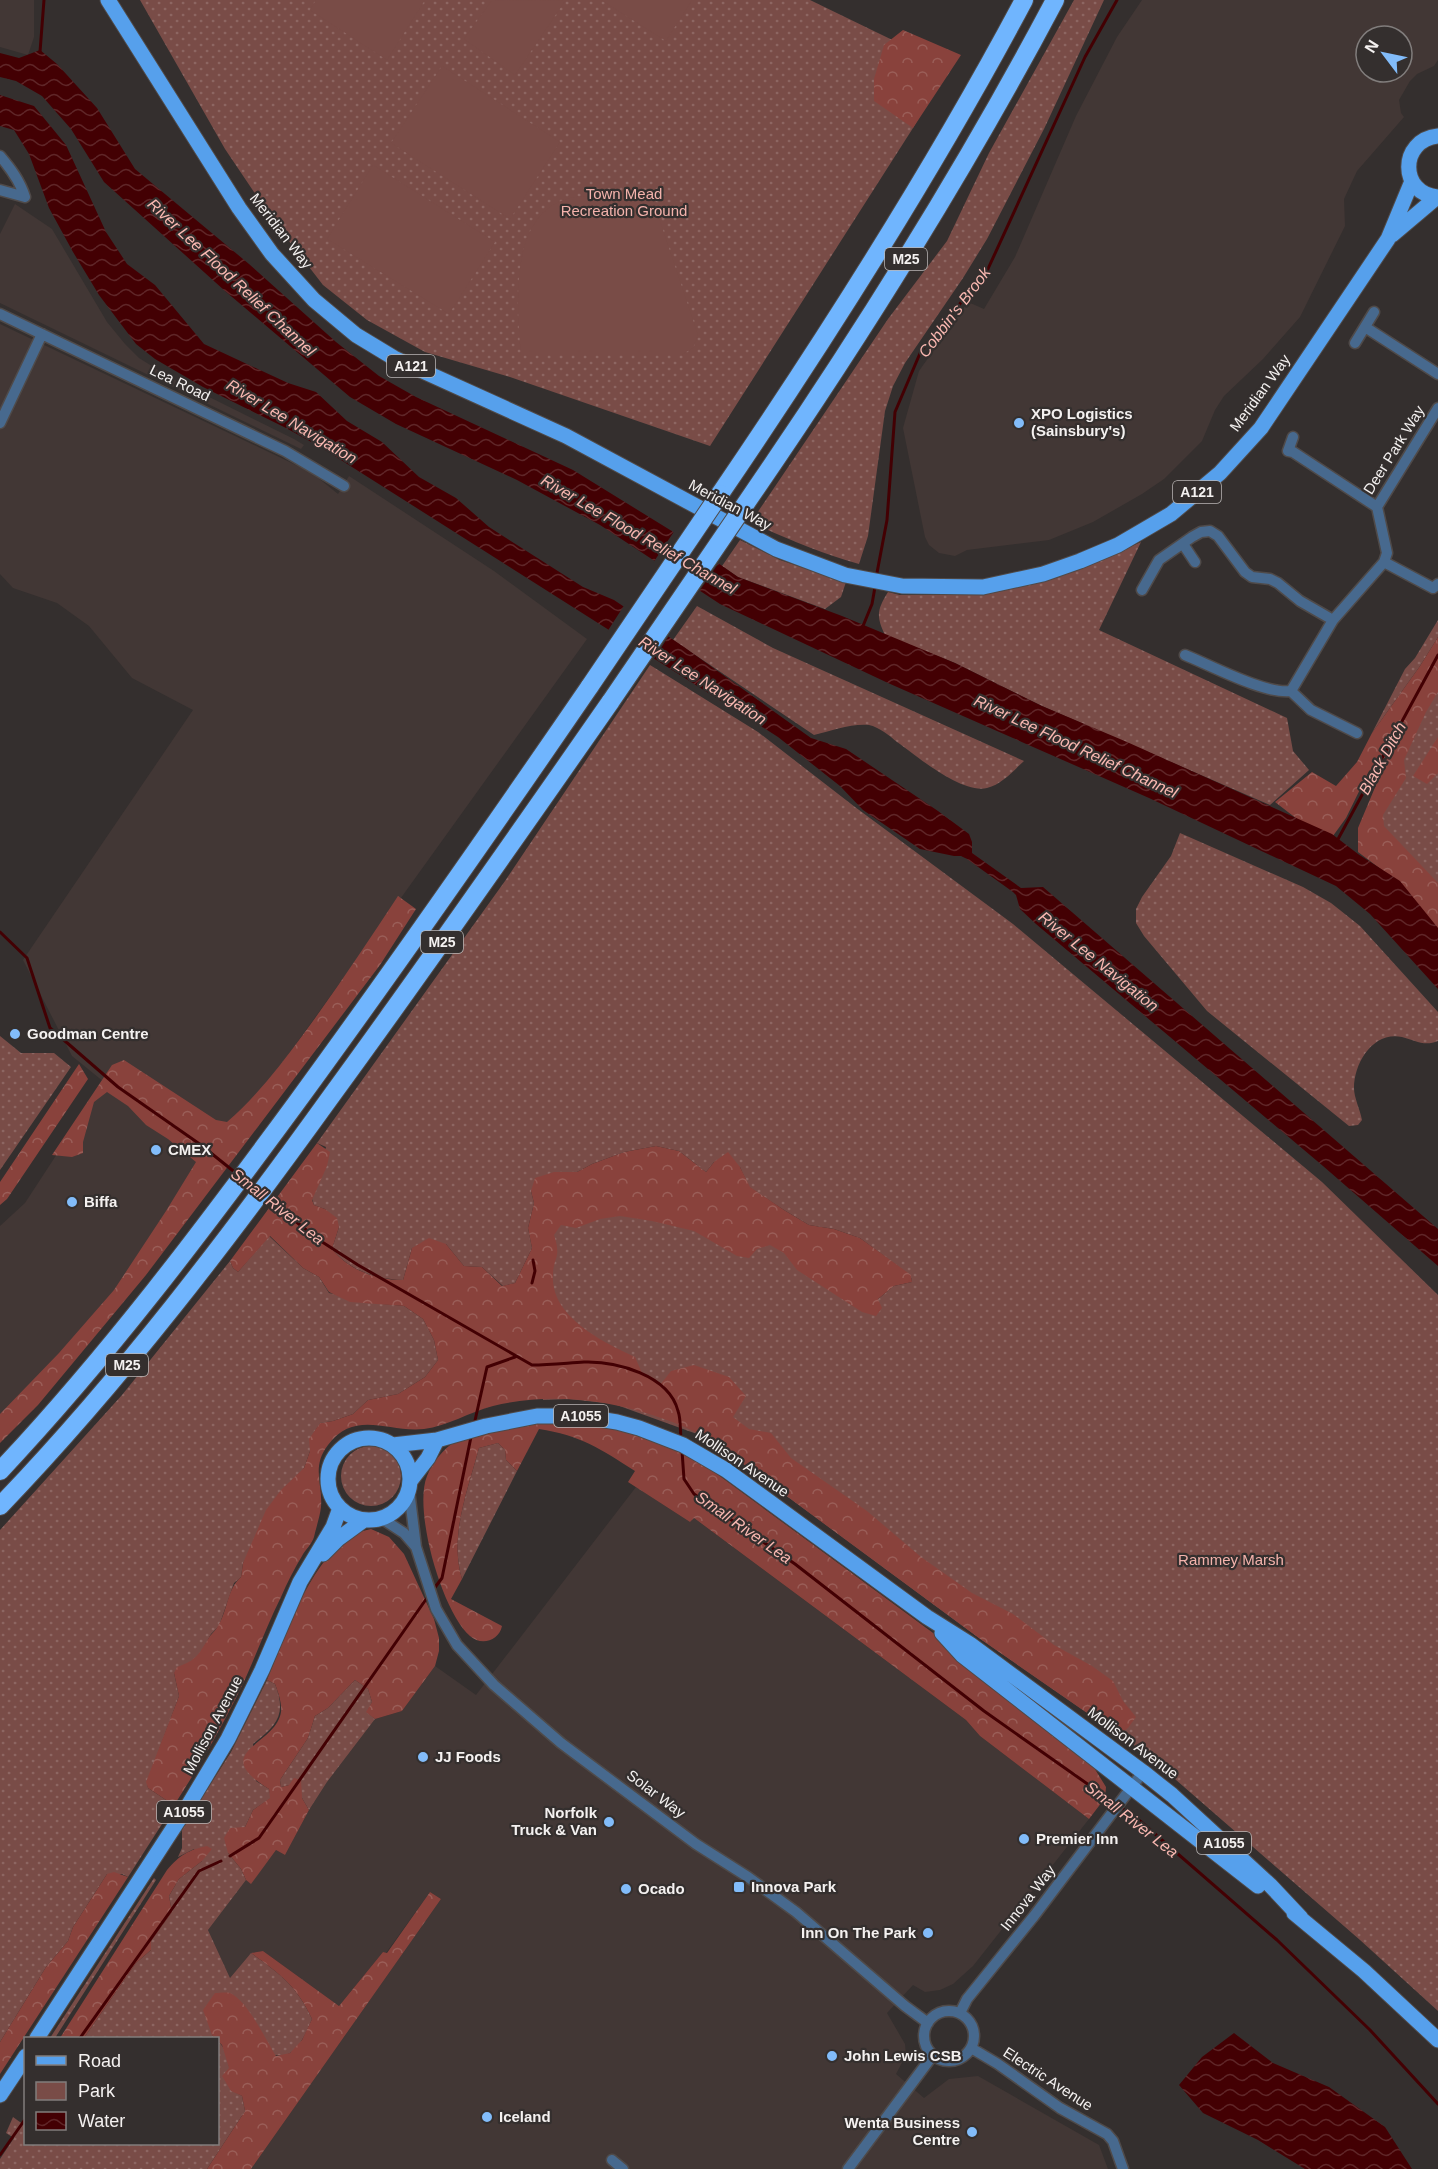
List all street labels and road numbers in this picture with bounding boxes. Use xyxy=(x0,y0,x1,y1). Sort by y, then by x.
street label: Meridian Way xyxy=(247,190,316,272)
road number: M25 xyxy=(885,248,927,270)
street label: Meridian Way xyxy=(1226,350,1294,435)
road number: A121 xyxy=(387,355,435,377)
street label: Lea Road xyxy=(147,361,213,404)
street label: Deer Park Way xyxy=(1360,402,1428,497)
street label: Meridian Way xyxy=(686,476,775,534)
road number: A121 xyxy=(1173,481,1221,503)
road number: M25 xyxy=(421,931,463,953)
road number: M25 xyxy=(106,1354,148,1376)
road number: A1055 xyxy=(554,1405,608,1427)
street label: Mollison Avenue xyxy=(692,1425,792,1500)
street label: Mollison Avenue xyxy=(179,1673,246,1777)
street label: Mollison Avenue xyxy=(1085,1703,1182,1782)
street label: Solar Way xyxy=(624,1766,689,1821)
road number: A1055 xyxy=(157,1801,211,1823)
road number: A1055 xyxy=(1197,1832,1251,1854)
street label: Innova Way xyxy=(997,1861,1059,1934)
street label: Electric Avenue xyxy=(1000,2043,1096,2114)

